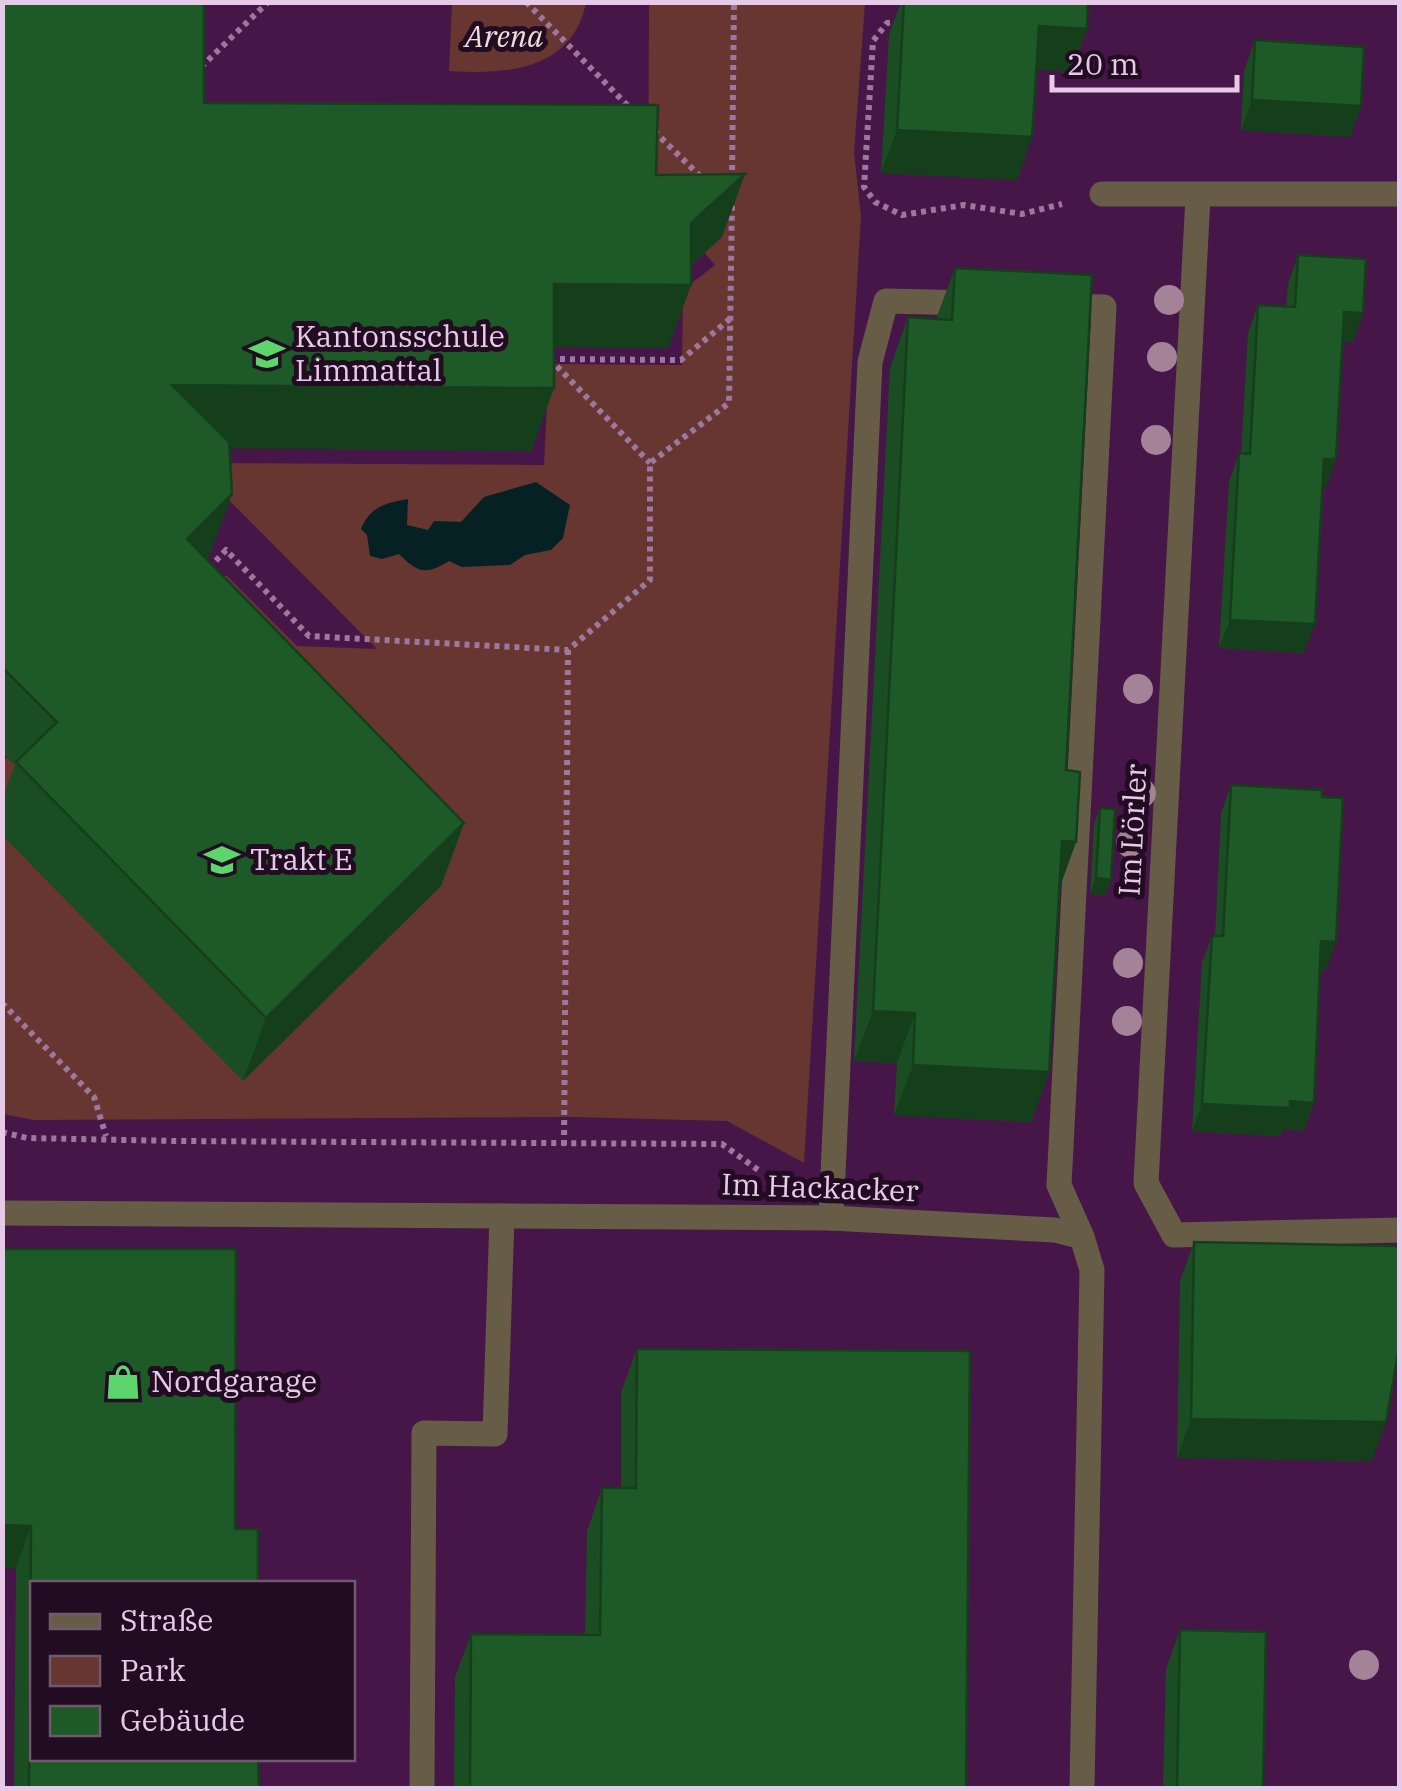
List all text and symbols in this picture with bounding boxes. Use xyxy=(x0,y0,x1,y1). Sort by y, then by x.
park label: Arena xyxy=(463,16,544,55)
scale bar xyxy=(1052,30,1237,92)
text: 20 m xyxy=(1067,44,1139,83)
place label: Kantonsschule Limmattal xyxy=(295,316,505,389)
school or university icon: Kantonsschule Limmattal xyxy=(248,335,286,373)
street label: Im Lörler xyxy=(1109,763,1154,897)
place label: Trakt E xyxy=(250,839,353,878)
school or university icon: Trakt E xyxy=(203,841,241,879)
street label: Im Hackacker xyxy=(721,1164,919,1209)
place label: Nordgarage xyxy=(151,1361,317,1400)
shop icon: Nordgarage xyxy=(104,1363,142,1401)
legend xyxy=(30,1581,355,1761)
text: Straße xyxy=(120,1600,213,1639)
text: Park xyxy=(120,1650,186,1689)
text: Gebäude xyxy=(120,1700,245,1739)

